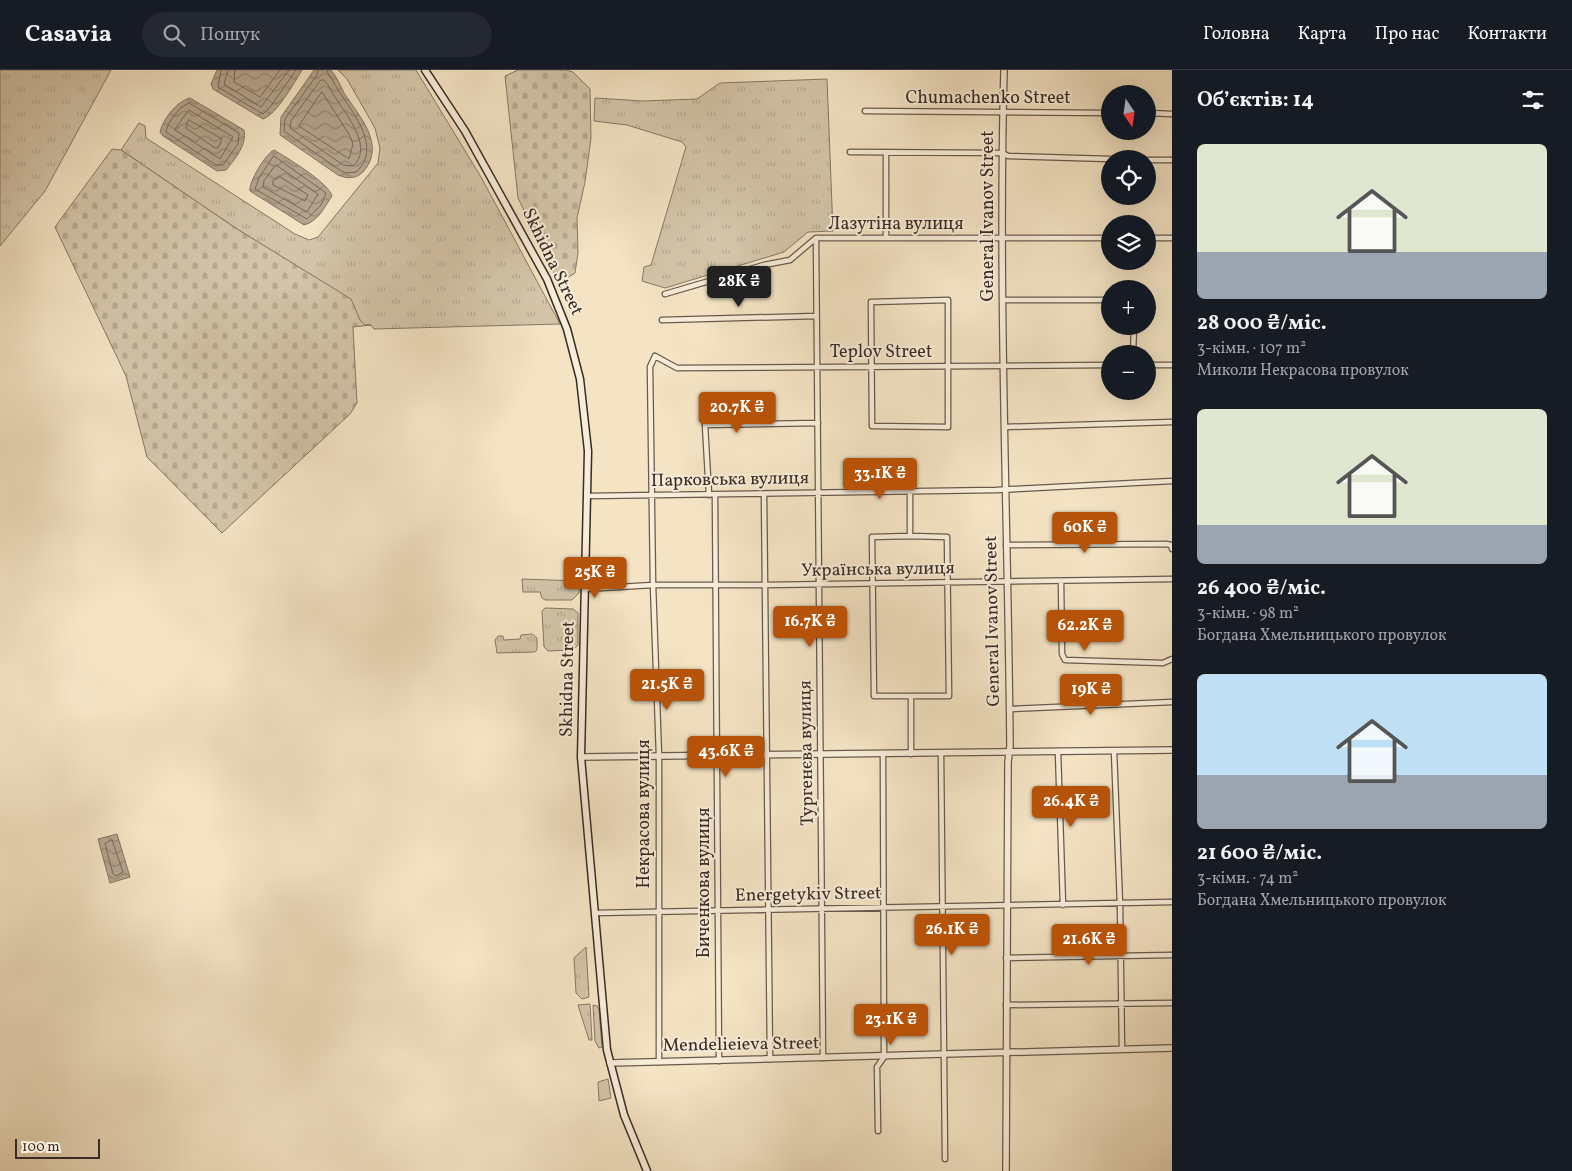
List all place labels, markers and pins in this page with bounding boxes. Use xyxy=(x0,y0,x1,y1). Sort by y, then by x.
pin: 28K ₴ xyxy=(704,266,774,308)
pin: 20.7K ₴ xyxy=(691,392,783,434)
pin: 33.1K ₴ xyxy=(834,458,926,500)
pin: 60K ₴ xyxy=(1050,512,1120,554)
pin: 25K ₴ xyxy=(560,556,630,599)
pin: 16.7K ₴ xyxy=(764,606,856,648)
pin: 62.2K ₴ xyxy=(1039,610,1131,652)
pin: 21.5K ₴ xyxy=(621,668,713,711)
pin: 19K ₴ xyxy=(1056,674,1126,716)
pin: 43.6K ₴ xyxy=(680,736,772,778)
pin: 26.4K ₴ xyxy=(1025,786,1117,828)
pin: 26.1K ₴ xyxy=(906,914,998,956)
pin: 21.6K ₴ xyxy=(1043,924,1135,966)
pin: 23.1K ₴ xyxy=(845,1004,937,1046)

